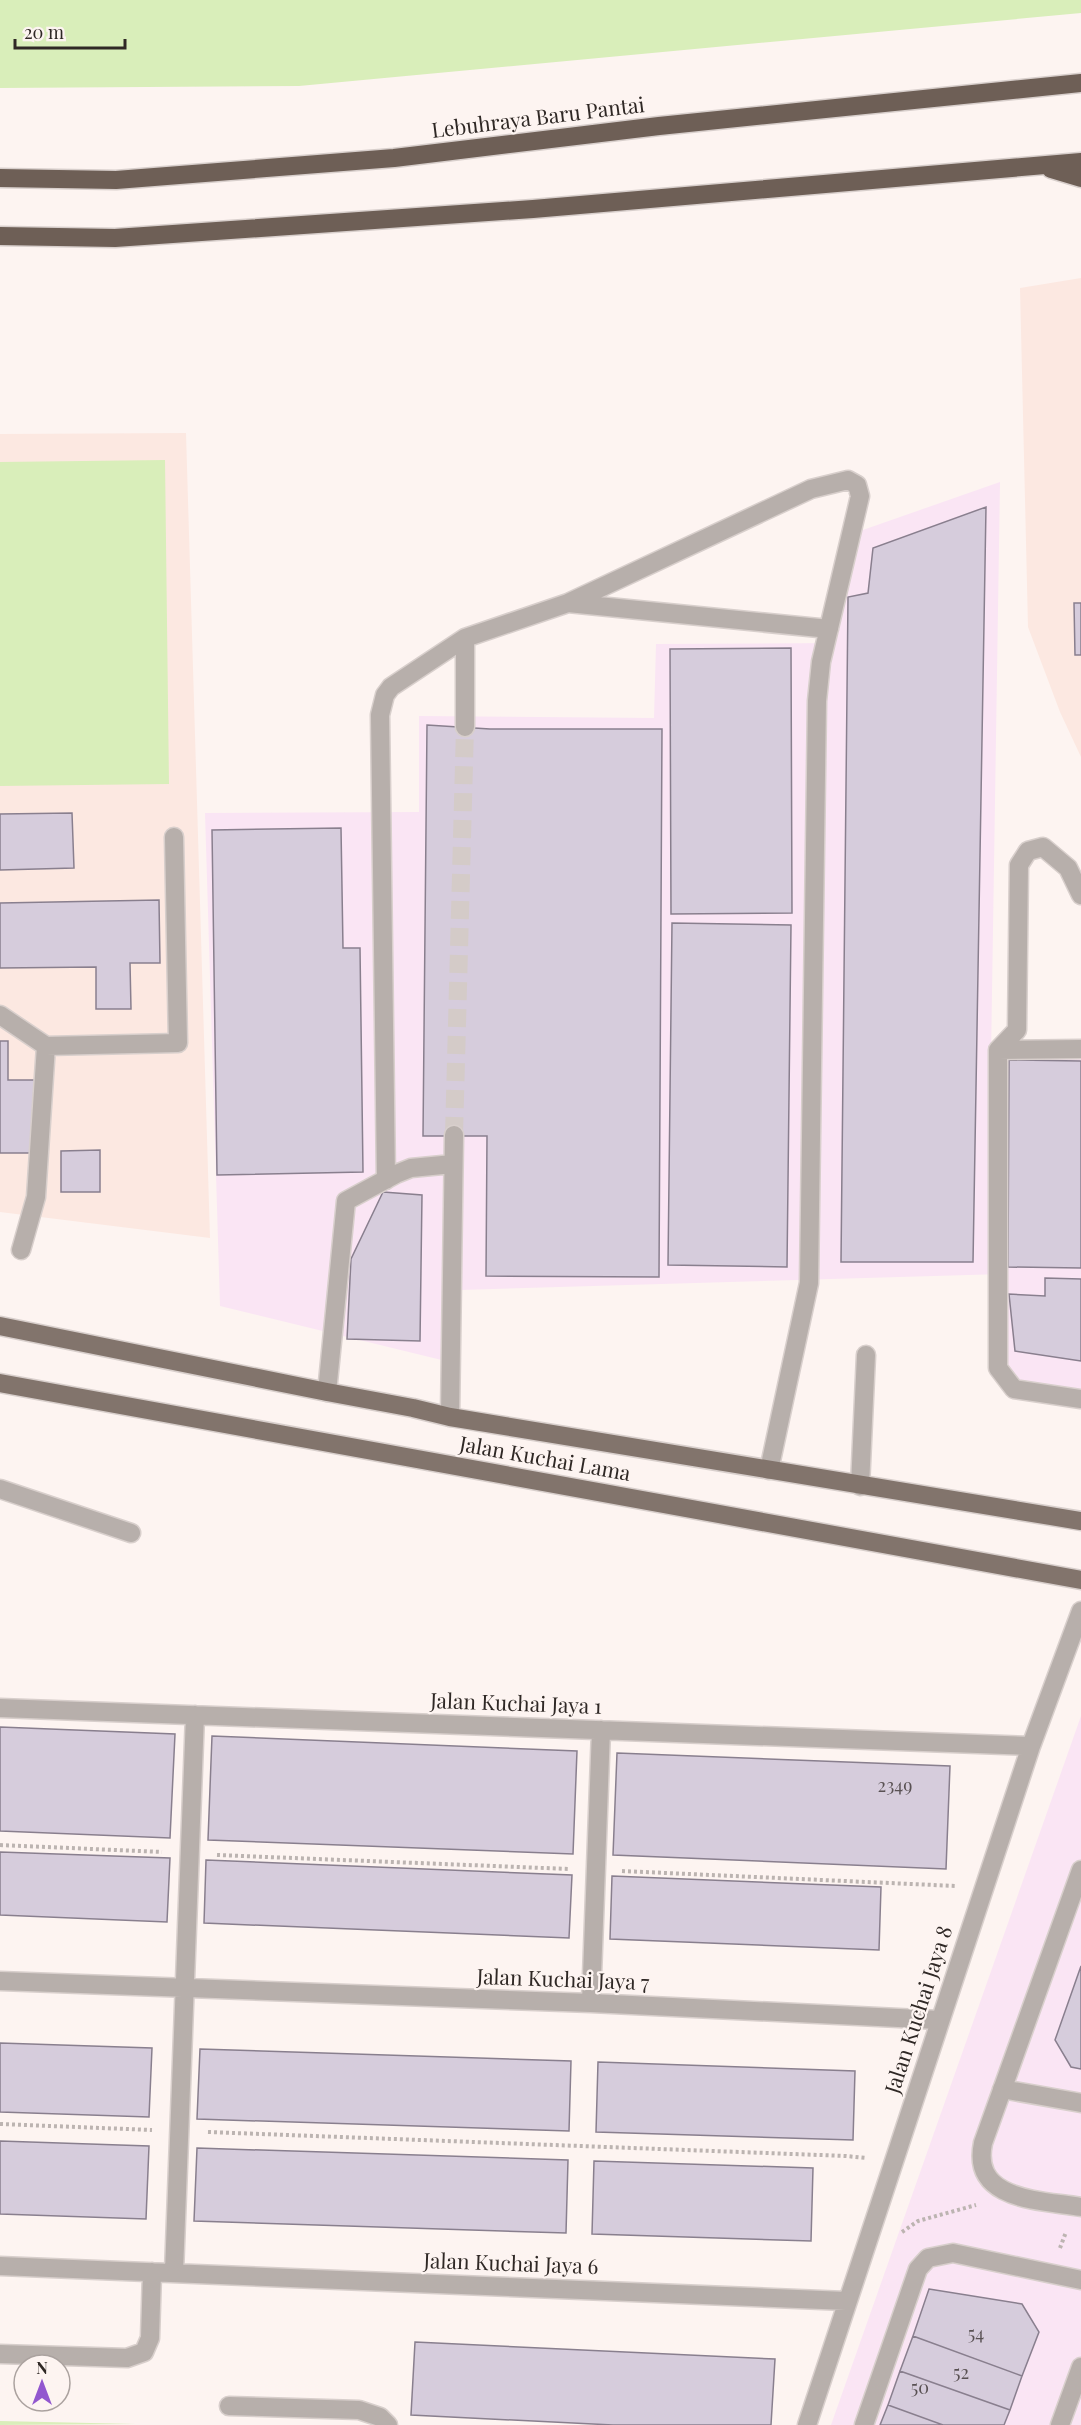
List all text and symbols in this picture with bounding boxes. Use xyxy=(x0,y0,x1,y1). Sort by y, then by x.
scale bar xyxy=(15,12,124,50)
text: 20 m xyxy=(24,20,64,44)
street label: Lebuhraya Baru Pantai xyxy=(430,89,646,143)
street label: Jalan Kuchai Lama xyxy=(457,1428,634,1486)
street label: Jalan Kuchai Jaya 1 xyxy=(429,1685,603,1719)
house number: 2349 xyxy=(878,1773,912,1797)
street label: Jalan Kuchai Jaya 8 xyxy=(876,1922,957,2098)
street label: Jalan Kuchai Jaya 7 xyxy=(475,1961,650,1995)
street label: Jalan Kuchai Jaya 6 xyxy=(422,2245,599,2279)
house number: 54 xyxy=(968,2321,984,2345)
north arrow xyxy=(12,2353,72,2413)
text: N xyxy=(36,2357,48,2378)
house number: 52 xyxy=(953,2360,969,2384)
house number: 50 xyxy=(911,2375,929,2399)

